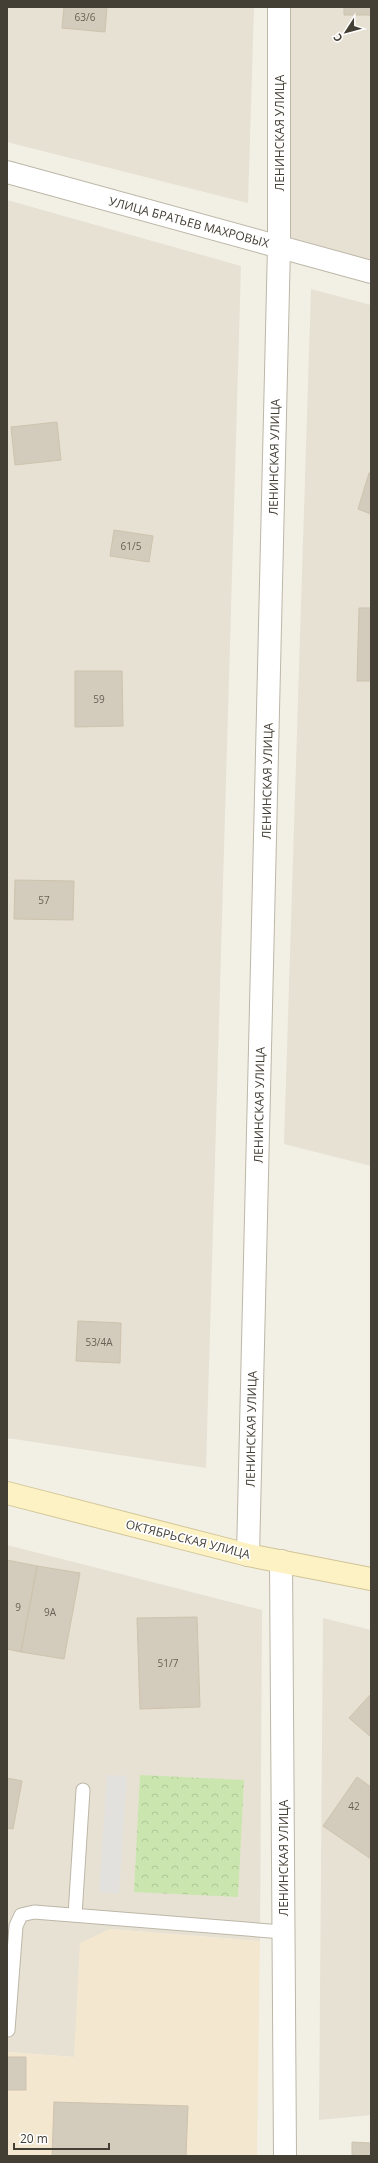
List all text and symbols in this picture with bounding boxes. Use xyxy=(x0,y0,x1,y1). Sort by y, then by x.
house number: 63/6 xyxy=(75,10,96,24)
north arrow xyxy=(326,12,366,52)
text: С xyxy=(329,31,346,45)
street label: ЛЕНИНСКАЯ УЛИЦА xyxy=(271,74,288,191)
street label: УЛИЦА БРАТЬЕВ МАХРОВЫХ xyxy=(107,192,271,252)
street label: ЛЕНИНСКАЯ УЛИЦА xyxy=(264,398,284,515)
house number: 61/5 xyxy=(121,539,142,553)
house number: 59 xyxy=(93,692,105,706)
street label: ЛЕНИНСКАЯ УЛИЦА xyxy=(257,722,277,839)
house number: 57 xyxy=(38,893,50,907)
street label: ЛЕНИНСКАЯ УЛИЦА xyxy=(249,1046,269,1163)
house number: 53/4А xyxy=(85,1335,113,1349)
street label: ЛЕНИНСКАЯ УЛИЦА xyxy=(241,1370,261,1487)
street label: ОКТЯБРЬСКАЯ УЛИЦА xyxy=(124,1515,252,1563)
house number: 9 xyxy=(15,1600,21,1614)
house number: 9А xyxy=(44,1605,57,1619)
house number: 51/7 xyxy=(158,1656,179,1670)
street label: ЛЕНИНСКАЯ УЛИЦА xyxy=(275,1799,292,1916)
house number: 42 xyxy=(348,1799,360,1813)
scale bar xyxy=(14,2125,109,2151)
text: 20 m xyxy=(20,2130,48,2147)

